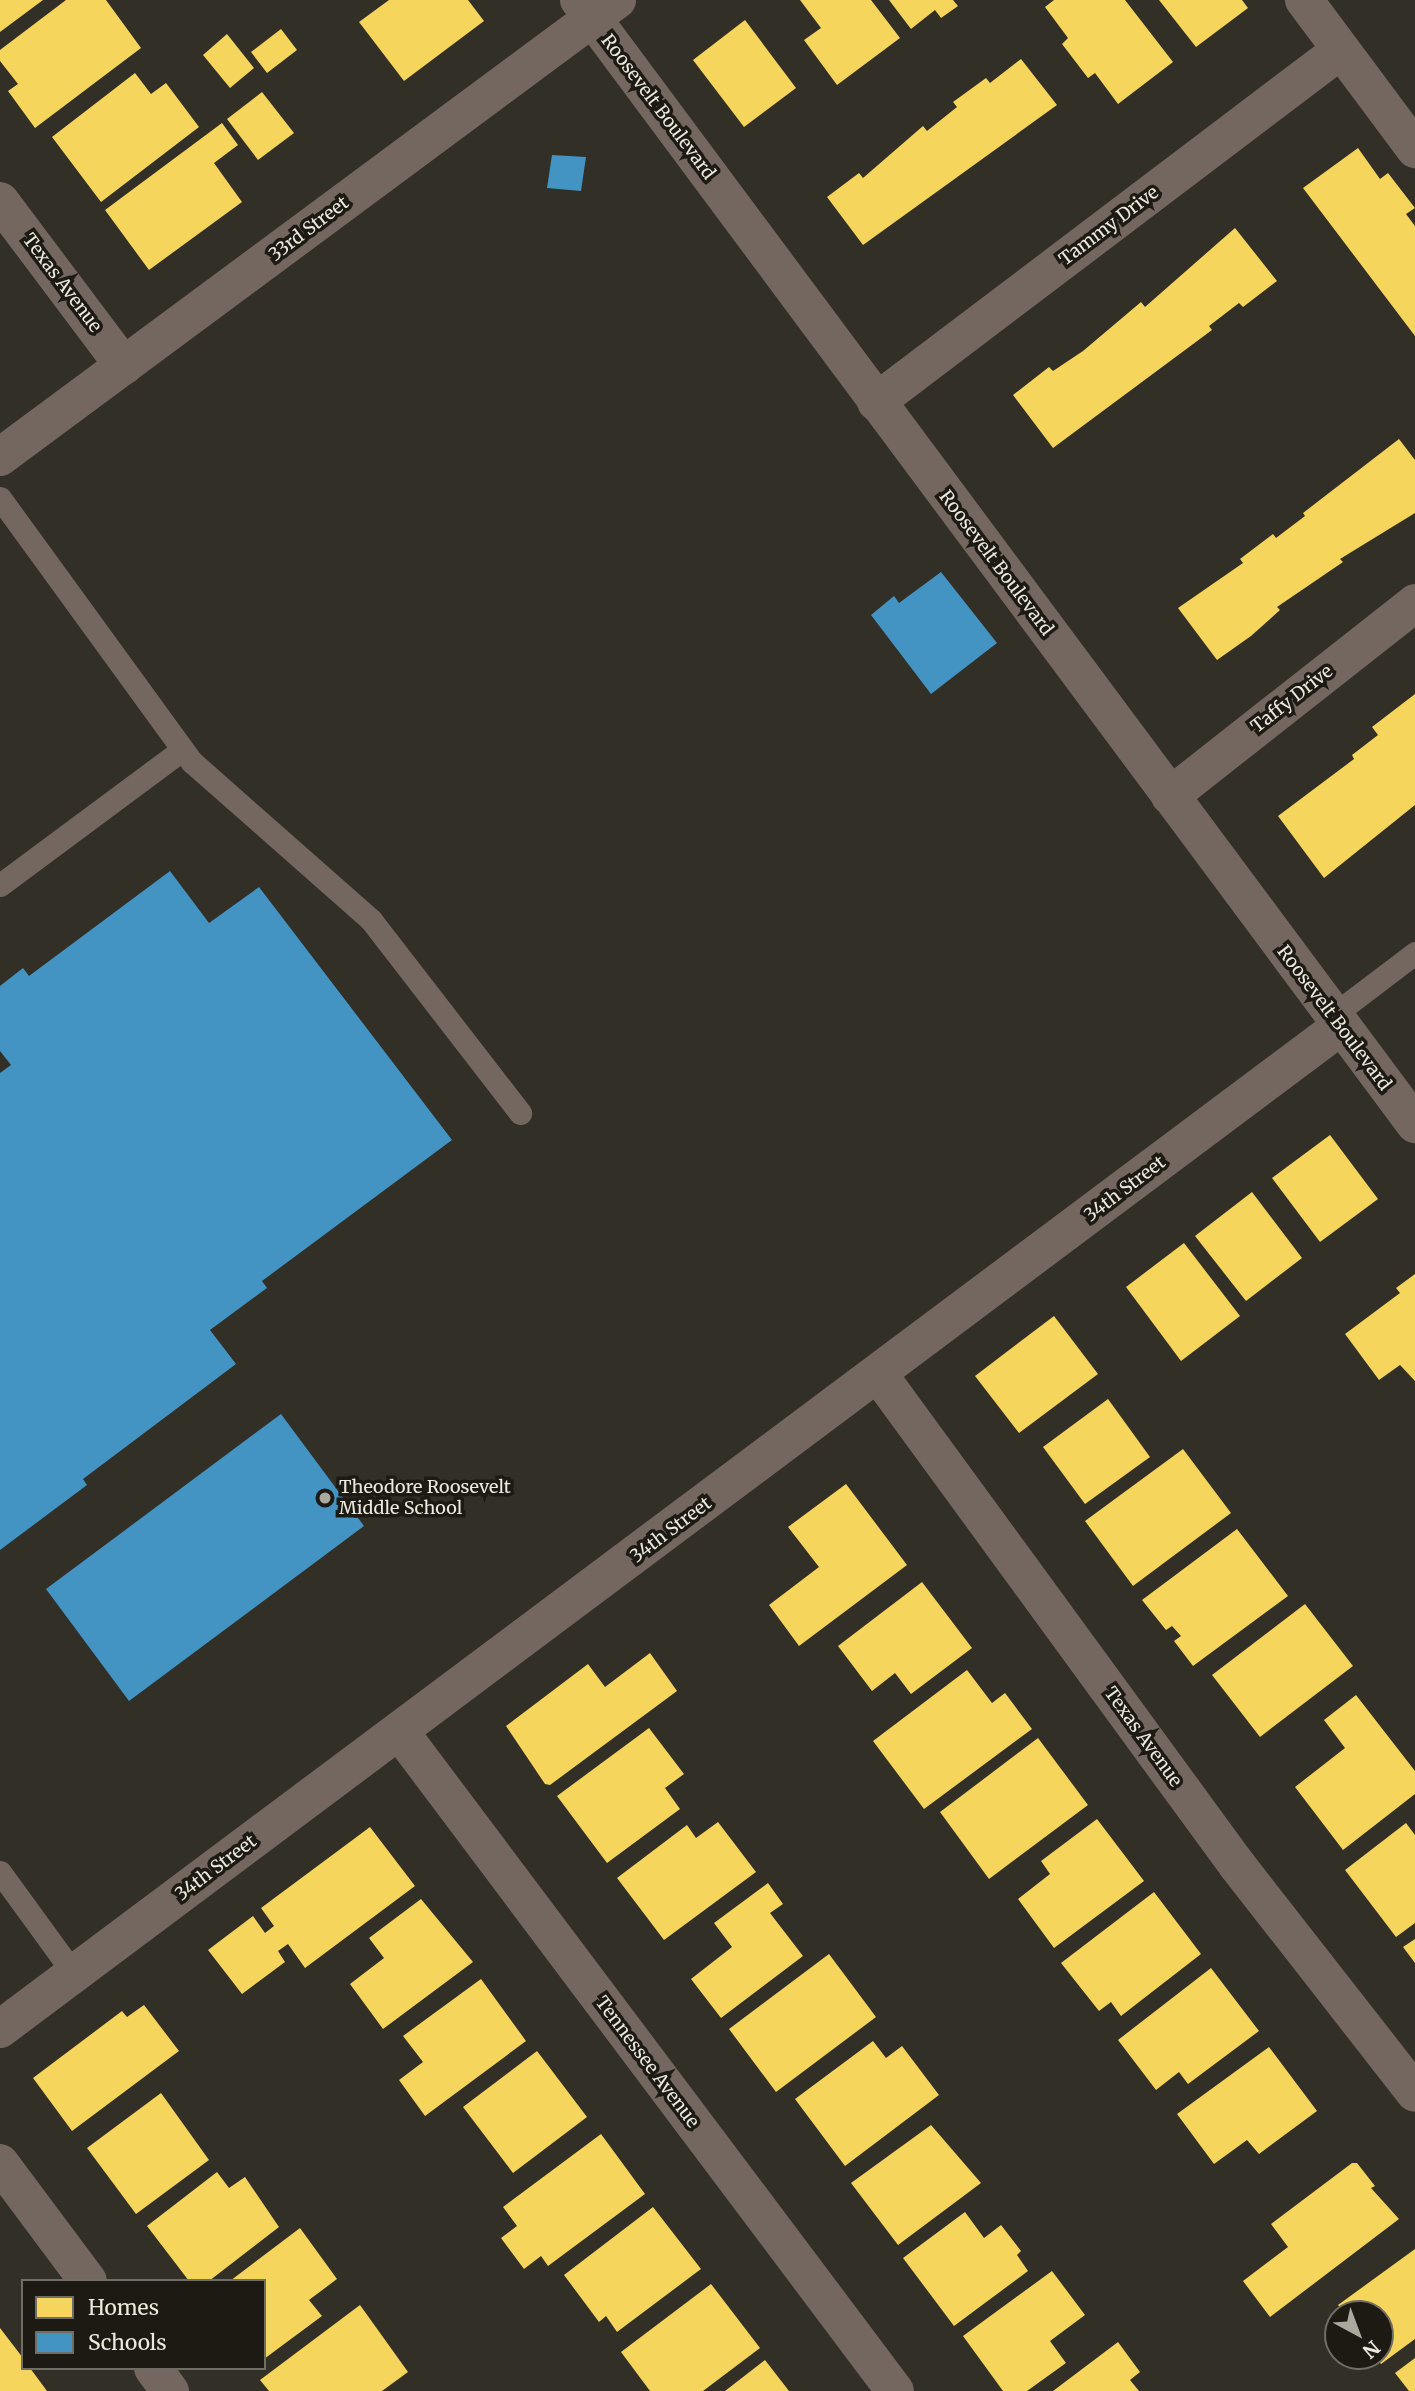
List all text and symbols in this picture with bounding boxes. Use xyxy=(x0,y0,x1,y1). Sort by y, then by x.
street label: Roosevelt Boulevard xyxy=(596,30,720,184)
street label: Tammy Drive xyxy=(1055,182,1163,270)
street label: 33rd Street xyxy=(265,192,353,266)
street label: Texas Avenue xyxy=(18,229,106,337)
street label: Roosevelt Boulevard xyxy=(934,486,1058,640)
street label: Taffy Drive xyxy=(1247,660,1337,738)
street label: Roosevelt Boulevard xyxy=(1272,941,1396,1095)
street label: 34th Street xyxy=(1080,1152,1170,1226)
place label: Theodore Roosevelt Middle School xyxy=(339,1477,511,1520)
marker: Theodore Roosevelt Middle School xyxy=(317,1490,333,1506)
street label: 34th Street xyxy=(626,1493,716,1567)
street label: Texas Avenue xyxy=(1100,1683,1186,1791)
street label: 34th Street xyxy=(171,1831,261,1905)
street label: Tennessee Avenue xyxy=(591,1992,703,2132)
legend xyxy=(21,2279,266,2370)
text: Homes xyxy=(88,2294,159,2321)
north arrow xyxy=(1324,2300,1394,2370)
text: Schools xyxy=(88,2329,167,2356)
text: N xyxy=(1358,2335,1385,2363)

